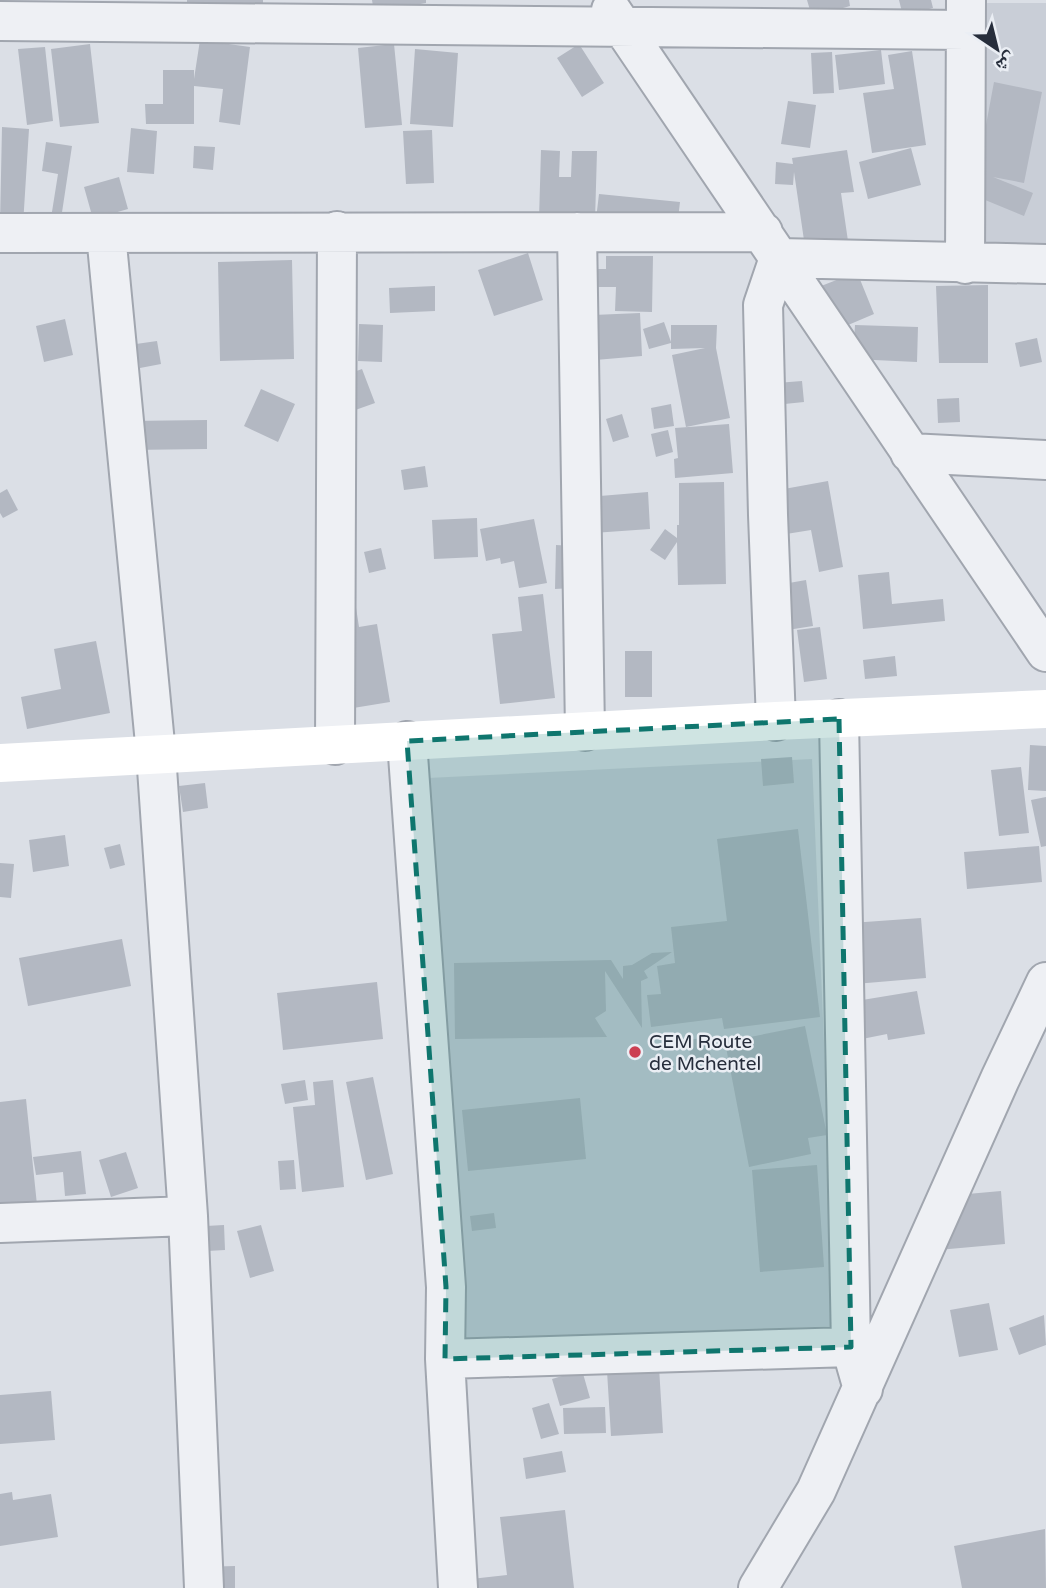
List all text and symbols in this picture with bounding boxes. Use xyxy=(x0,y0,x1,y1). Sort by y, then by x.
north arrow xyxy=(962,14,1032,84)
text: ش xyxy=(992,47,1021,77)
place label: CEM Route de Mchentel xyxy=(649,1031,761,1075)
marker: CEM Route de Mchentel xyxy=(627,1044,643,1060)

